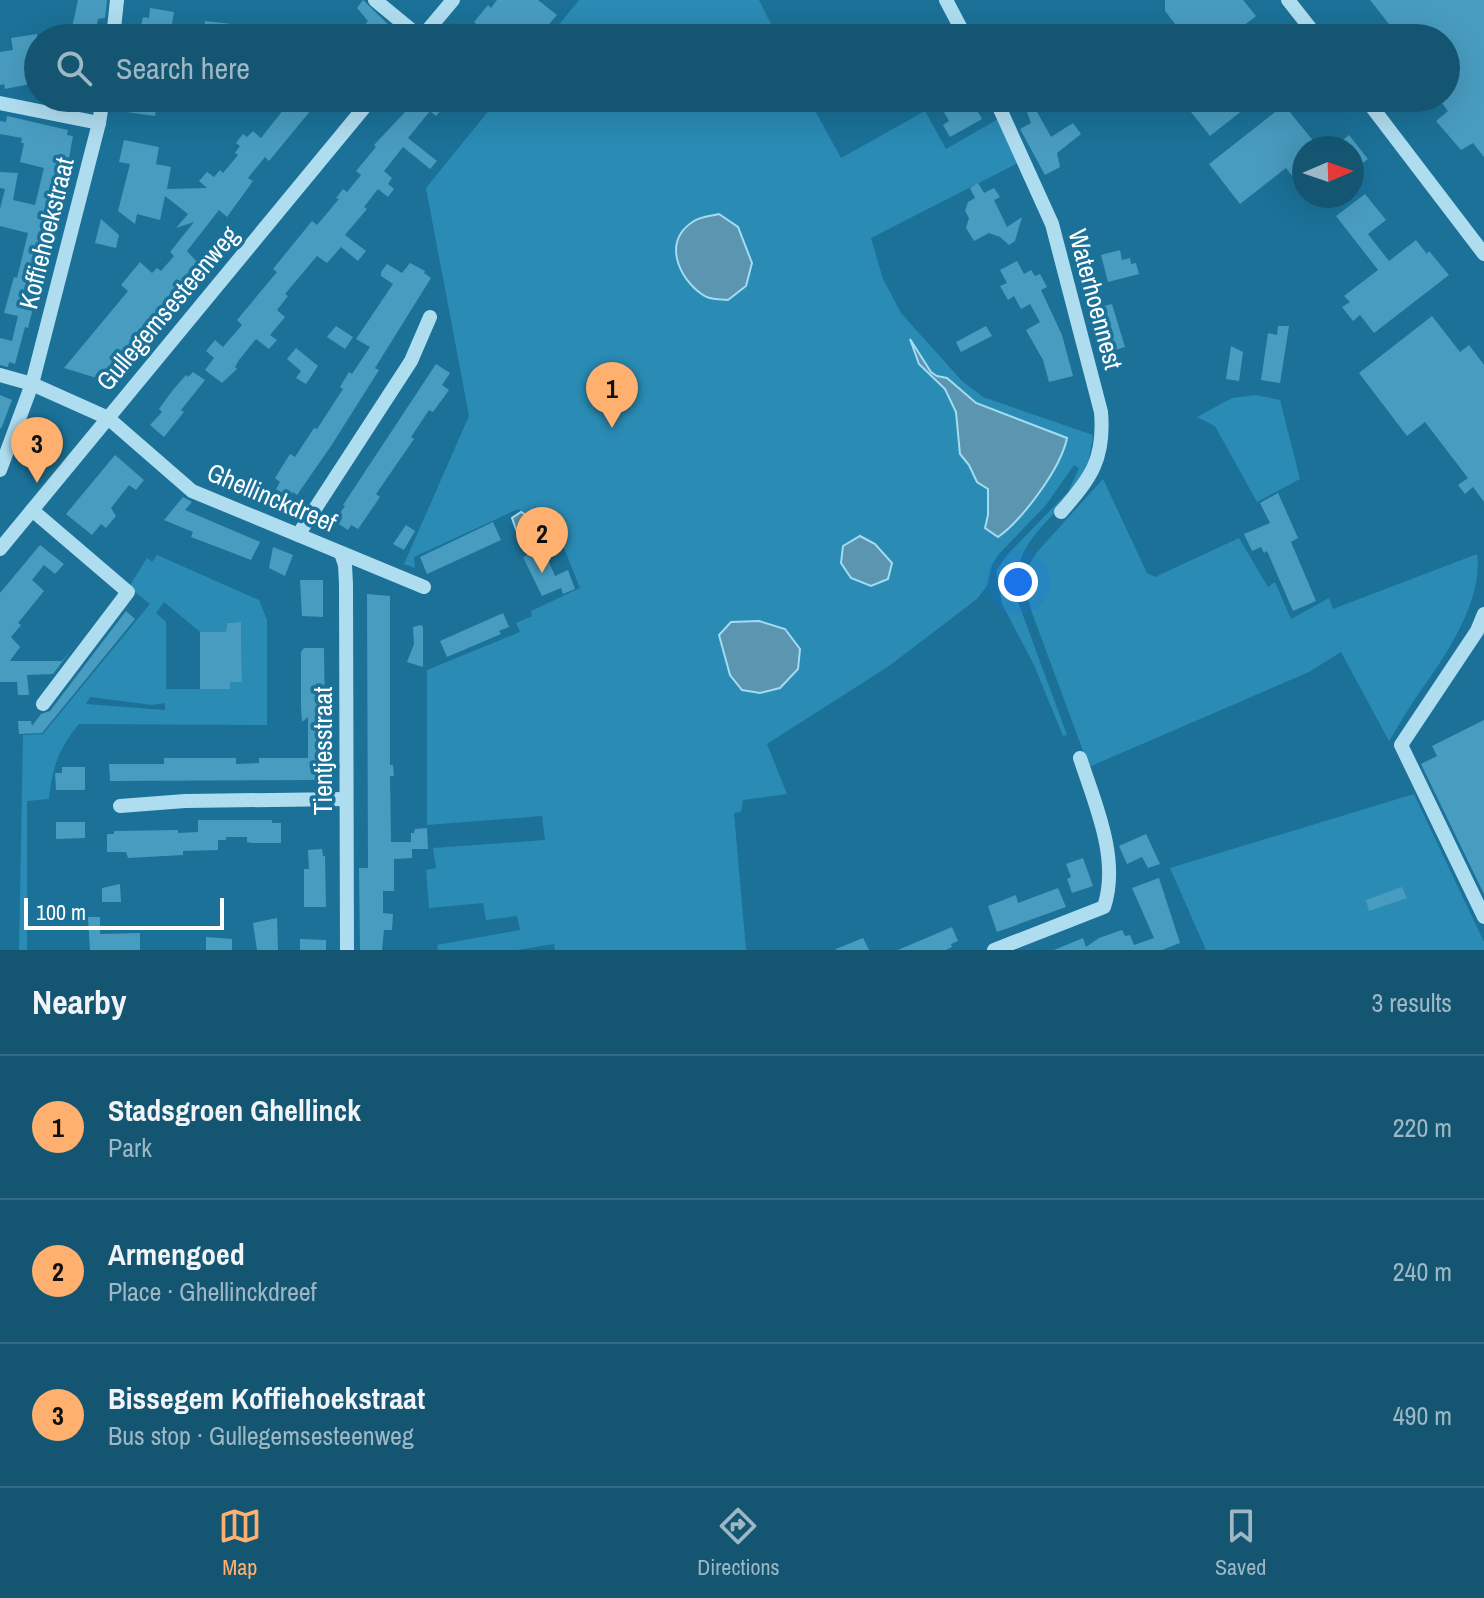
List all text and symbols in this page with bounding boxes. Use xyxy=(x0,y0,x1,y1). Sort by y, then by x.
search box xyxy=(24,24,1460,112)
icon: search xyxy=(52,46,96,90)
text: Search here xyxy=(116,48,250,88)
north arrow xyxy=(1292,136,1364,208)
street label: Koffiehoekstraat xyxy=(10,154,82,312)
street label: Gullegemsesteenweg xyxy=(88,218,246,398)
street label: Waterhoennest xyxy=(1060,225,1132,373)
pin: 1 xyxy=(586,362,638,428)
pin: 3 xyxy=(11,417,63,483)
street label: Ghellinckdreef xyxy=(202,454,342,540)
pin: 2 xyxy=(516,507,568,573)
your location xyxy=(998,562,1038,602)
street label: Tientjesstraat xyxy=(305,687,340,815)
scale bar xyxy=(24,894,224,930)
text: 100 m xyxy=(36,897,86,927)
text: Nearby xyxy=(32,979,127,1025)
text: 3 results xyxy=(1371,985,1452,1020)
text: Stadsgroen Ghellinck xyxy=(108,1090,361,1130)
text: 1 xyxy=(52,1110,64,1145)
text: 220 m xyxy=(1393,1110,1452,1145)
text: Park xyxy=(108,1130,152,1165)
text: Armengoed xyxy=(108,1234,245,1274)
text: 2 xyxy=(52,1254,64,1289)
text: 240 m xyxy=(1393,1254,1452,1289)
text: Place · Ghellinckdreef xyxy=(108,1274,317,1309)
text: Bissegem Koffiehoekstraat xyxy=(108,1378,425,1418)
text: 3 xyxy=(52,1398,64,1433)
text: 490 m xyxy=(1393,1398,1452,1433)
text: Bus stop · Gullegemsesteenweg xyxy=(108,1418,414,1453)
tab: Map xyxy=(218,1504,262,1582)
tab: Directions xyxy=(697,1504,780,1582)
tab: Saved xyxy=(1215,1504,1266,1582)

